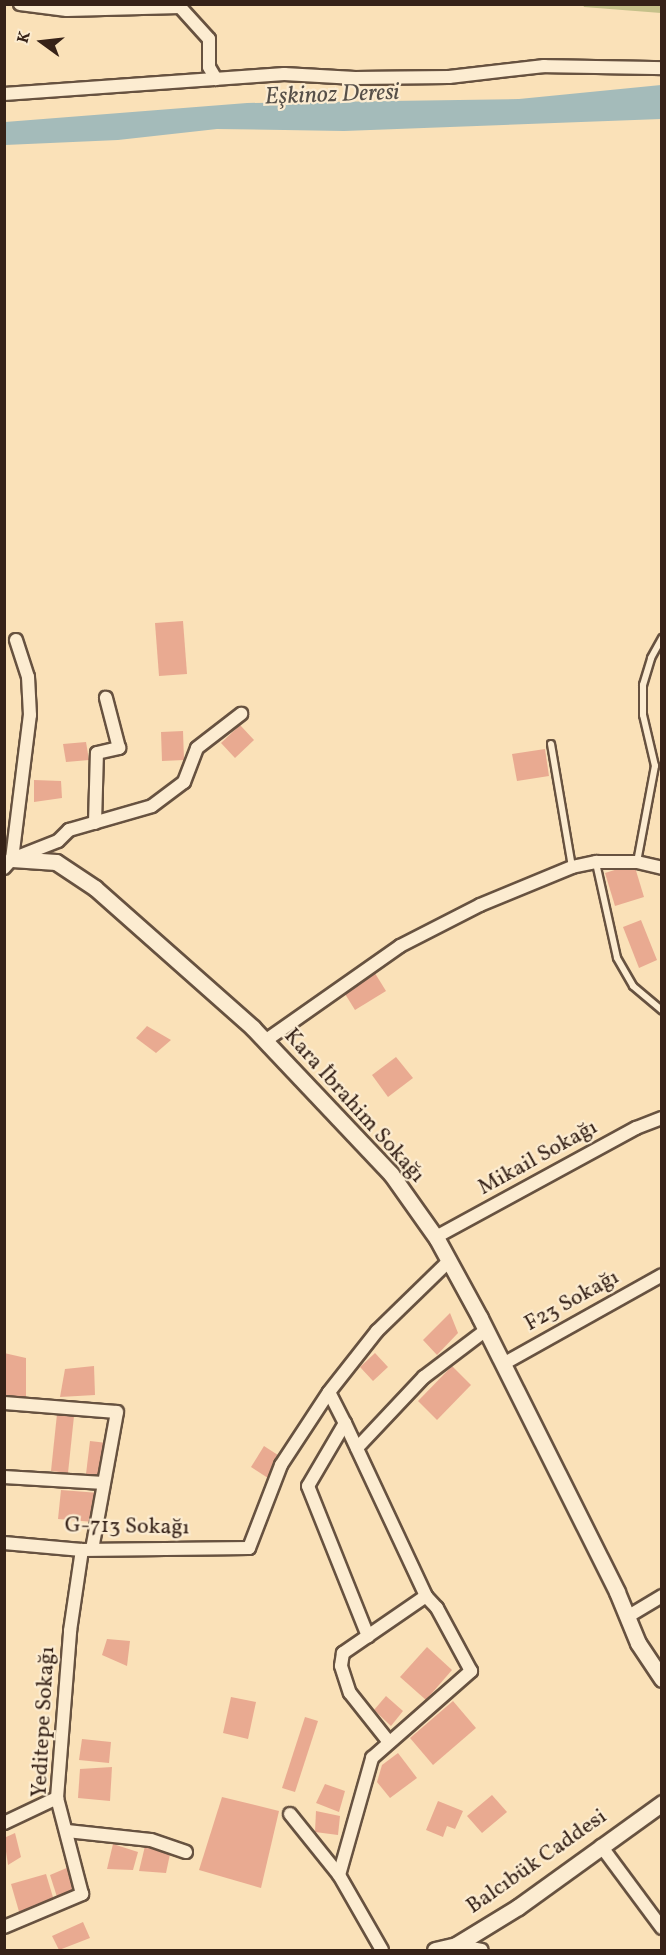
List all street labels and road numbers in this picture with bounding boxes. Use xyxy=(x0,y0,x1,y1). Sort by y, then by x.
street label: Kara İbrahim Sokağı xyxy=(278,1023,430,1189)
street label: Mikail Sokağı xyxy=(474,1114,602,1202)
street label: F23 Sokağı xyxy=(520,1264,624,1338)
street label: G-713 Sokağı xyxy=(64,1513,190,1541)
street label: Yeditepe Sokağı xyxy=(27,1646,61,1798)
street label: Balcıbük Caddesi xyxy=(462,1804,612,1920)

